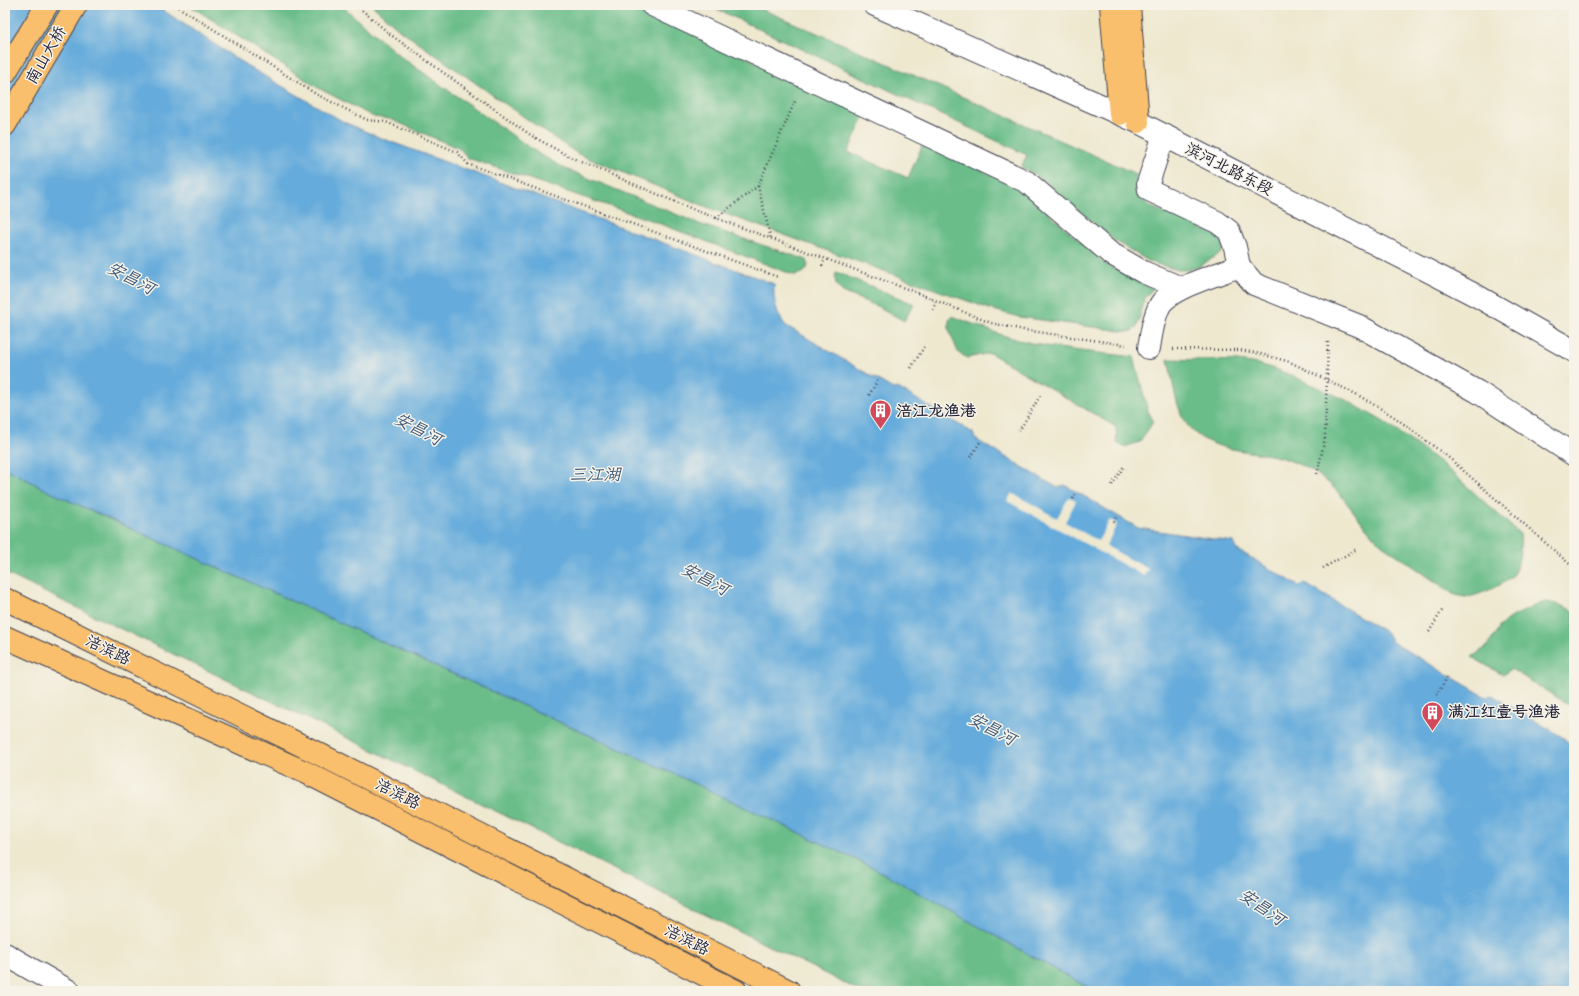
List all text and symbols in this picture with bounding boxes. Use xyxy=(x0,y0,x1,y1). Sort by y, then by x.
street label: 南山大桥 xyxy=(21,22,71,88)
street label: 滨河北路东段 xyxy=(1182,138,1276,200)
water label: 安昌河 xyxy=(104,257,161,301)
building icon: 涪江龙渔港 xyxy=(867,398,893,431)
place label: 涪江龙渔港 xyxy=(896,401,976,421)
water label: 安昌河 xyxy=(391,408,448,452)
water label: 三江湖 xyxy=(570,464,622,485)
water label: 安昌河 xyxy=(678,558,735,602)
street label: 涪滨路 xyxy=(82,630,134,670)
building icon: 满江红壹号渔港 xyxy=(1419,699,1445,732)
place label: 满江红壹号渔港 xyxy=(1448,702,1560,722)
water label: 安昌河 xyxy=(965,708,1022,752)
street label: 涪滨路 xyxy=(372,774,424,814)
water label: 安昌河 xyxy=(1235,884,1291,932)
street label: 涪滨路 xyxy=(661,920,713,960)

